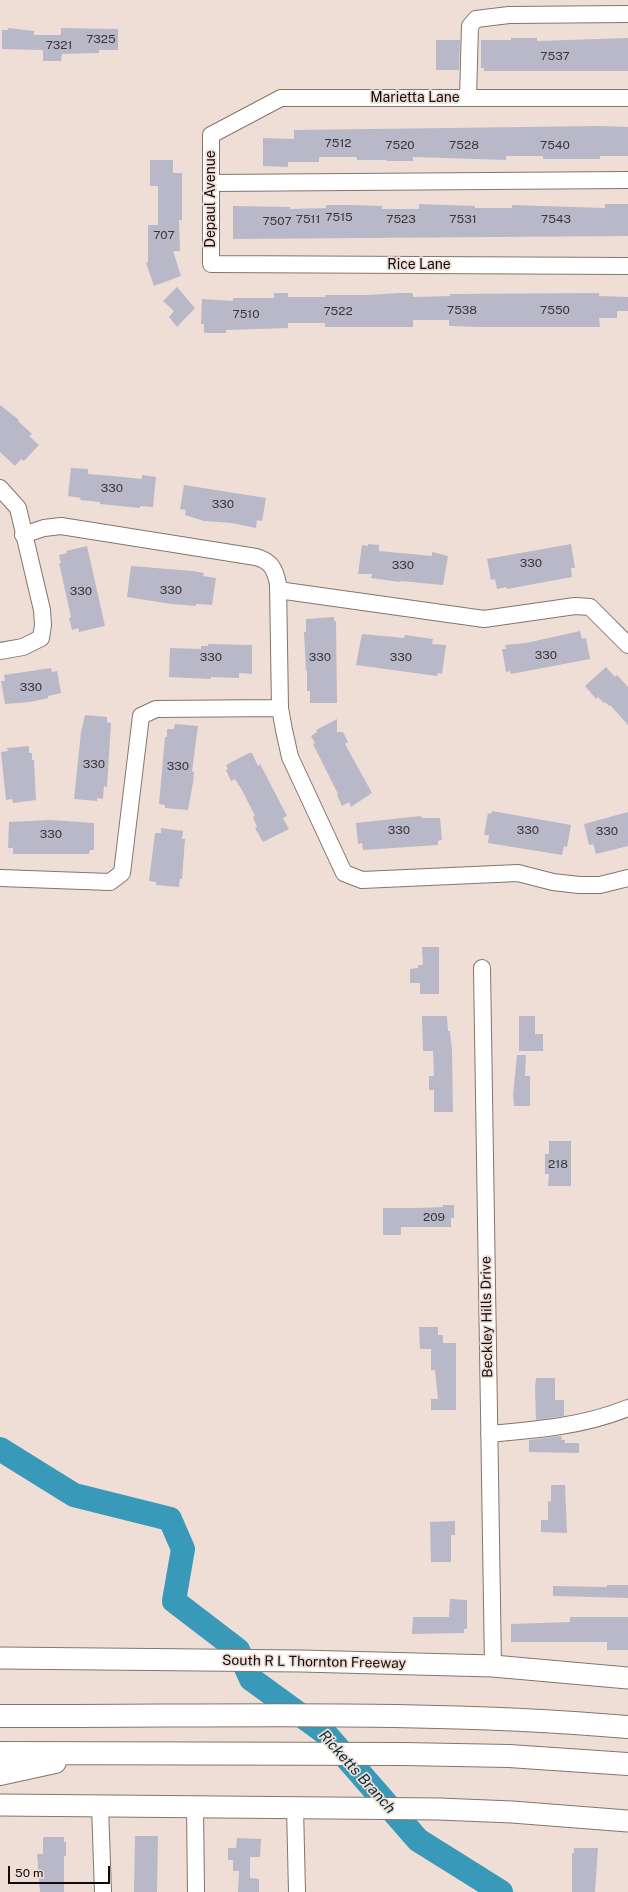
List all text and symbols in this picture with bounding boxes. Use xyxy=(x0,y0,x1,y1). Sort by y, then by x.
house number: 7325 xyxy=(86,32,116,46)
house number: 7321 xyxy=(46,38,72,52)
house number: 7537 xyxy=(540,49,570,63)
street label: Marietta Lane xyxy=(370,90,460,106)
house number: 7512 xyxy=(325,136,351,150)
house number: 7520 xyxy=(385,138,415,152)
house number: 7528 xyxy=(449,138,479,152)
house number: 7540 xyxy=(540,138,570,152)
street label: Depaul Avenue xyxy=(203,150,219,248)
house number: 7515 xyxy=(325,210,353,224)
house number: 7511 xyxy=(296,212,320,226)
house number: 7523 xyxy=(386,212,416,226)
house number: 7531 xyxy=(449,212,477,226)
house number: 7543 xyxy=(541,212,571,226)
house number: 7507 xyxy=(262,214,292,228)
house number: 707 xyxy=(153,228,175,242)
street label: Rice Lane xyxy=(387,257,451,273)
house number: 7538 xyxy=(447,303,477,317)
house number: 7550 xyxy=(540,303,570,317)
house number: 7522 xyxy=(323,304,353,318)
house number: 7510 xyxy=(232,307,260,321)
house number: 330 xyxy=(101,481,123,495)
house number: 330 xyxy=(212,497,234,511)
house number: 330 xyxy=(520,556,542,570)
house number: 330 xyxy=(392,558,414,572)
house number: 330 xyxy=(160,583,182,597)
house number: 330 xyxy=(70,584,92,598)
house number: 330 xyxy=(535,648,557,662)
house number: 330 xyxy=(200,650,222,664)
house number: 330 xyxy=(309,650,331,664)
house number: 330 xyxy=(390,650,412,664)
house number: 330 xyxy=(20,680,42,694)
house number: 330 xyxy=(83,757,105,771)
house number: 330 xyxy=(167,759,189,773)
house number: 330 xyxy=(388,823,410,837)
house number: 330 xyxy=(517,823,539,837)
house number: 330 xyxy=(596,824,618,838)
house number: 330 xyxy=(40,827,62,841)
house number: 218 xyxy=(548,1157,568,1171)
house number: 209 xyxy=(423,1210,445,1224)
street label: Beckley Hills Drive xyxy=(478,1256,496,1378)
street label: South R L Thornton Freeway xyxy=(222,1652,406,1672)
water label: Ricketts Branch xyxy=(315,1727,399,1817)
scale bar xyxy=(10,1858,112,1884)
text: 50 m xyxy=(15,1866,43,1880)

